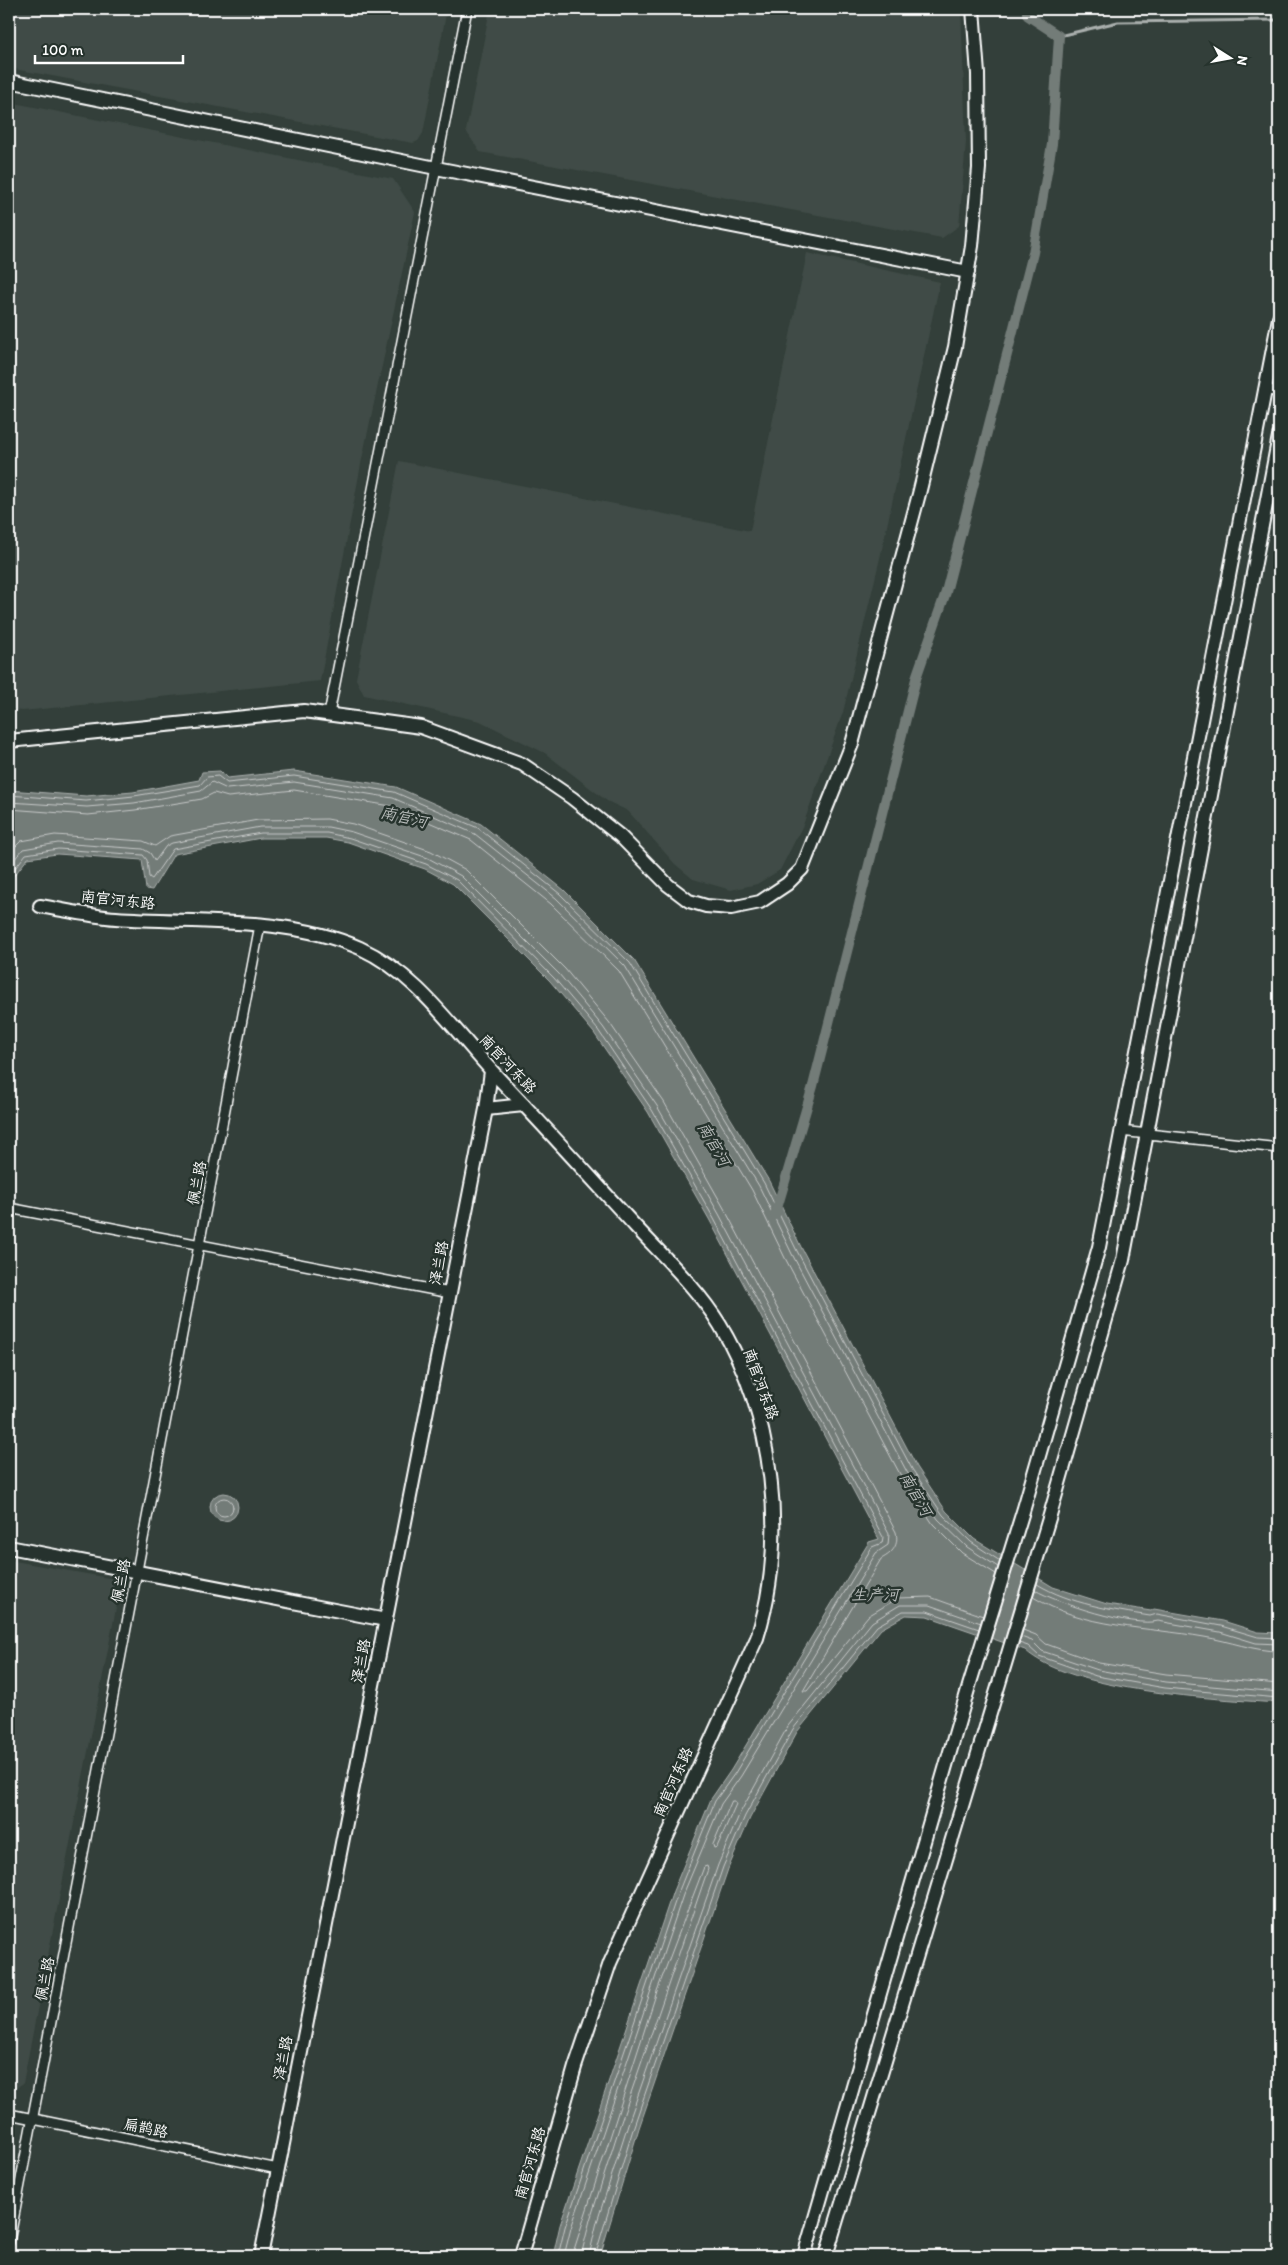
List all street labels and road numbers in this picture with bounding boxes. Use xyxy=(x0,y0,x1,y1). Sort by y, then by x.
street label: 南官河东路 xyxy=(80,887,156,913)
street label: 南官河东路 xyxy=(476,1030,540,1098)
street label: 佩兰路 xyxy=(184,1159,210,1207)
street label: 泽兰路 xyxy=(426,1239,452,1287)
street label: 南官河东路 xyxy=(740,1346,782,1422)
street label: 佩兰路 xyxy=(108,1557,134,1605)
street label: 泽兰路 xyxy=(348,1637,374,1685)
street label: 南官河东路 xyxy=(650,1744,696,1820)
street label: 佩兰路 xyxy=(32,1955,58,2003)
street label: 泽兰路 xyxy=(270,2034,296,2082)
street label: 扁鹊路 xyxy=(122,2115,170,2141)
street label: 南官河东路 xyxy=(511,2124,549,2202)

